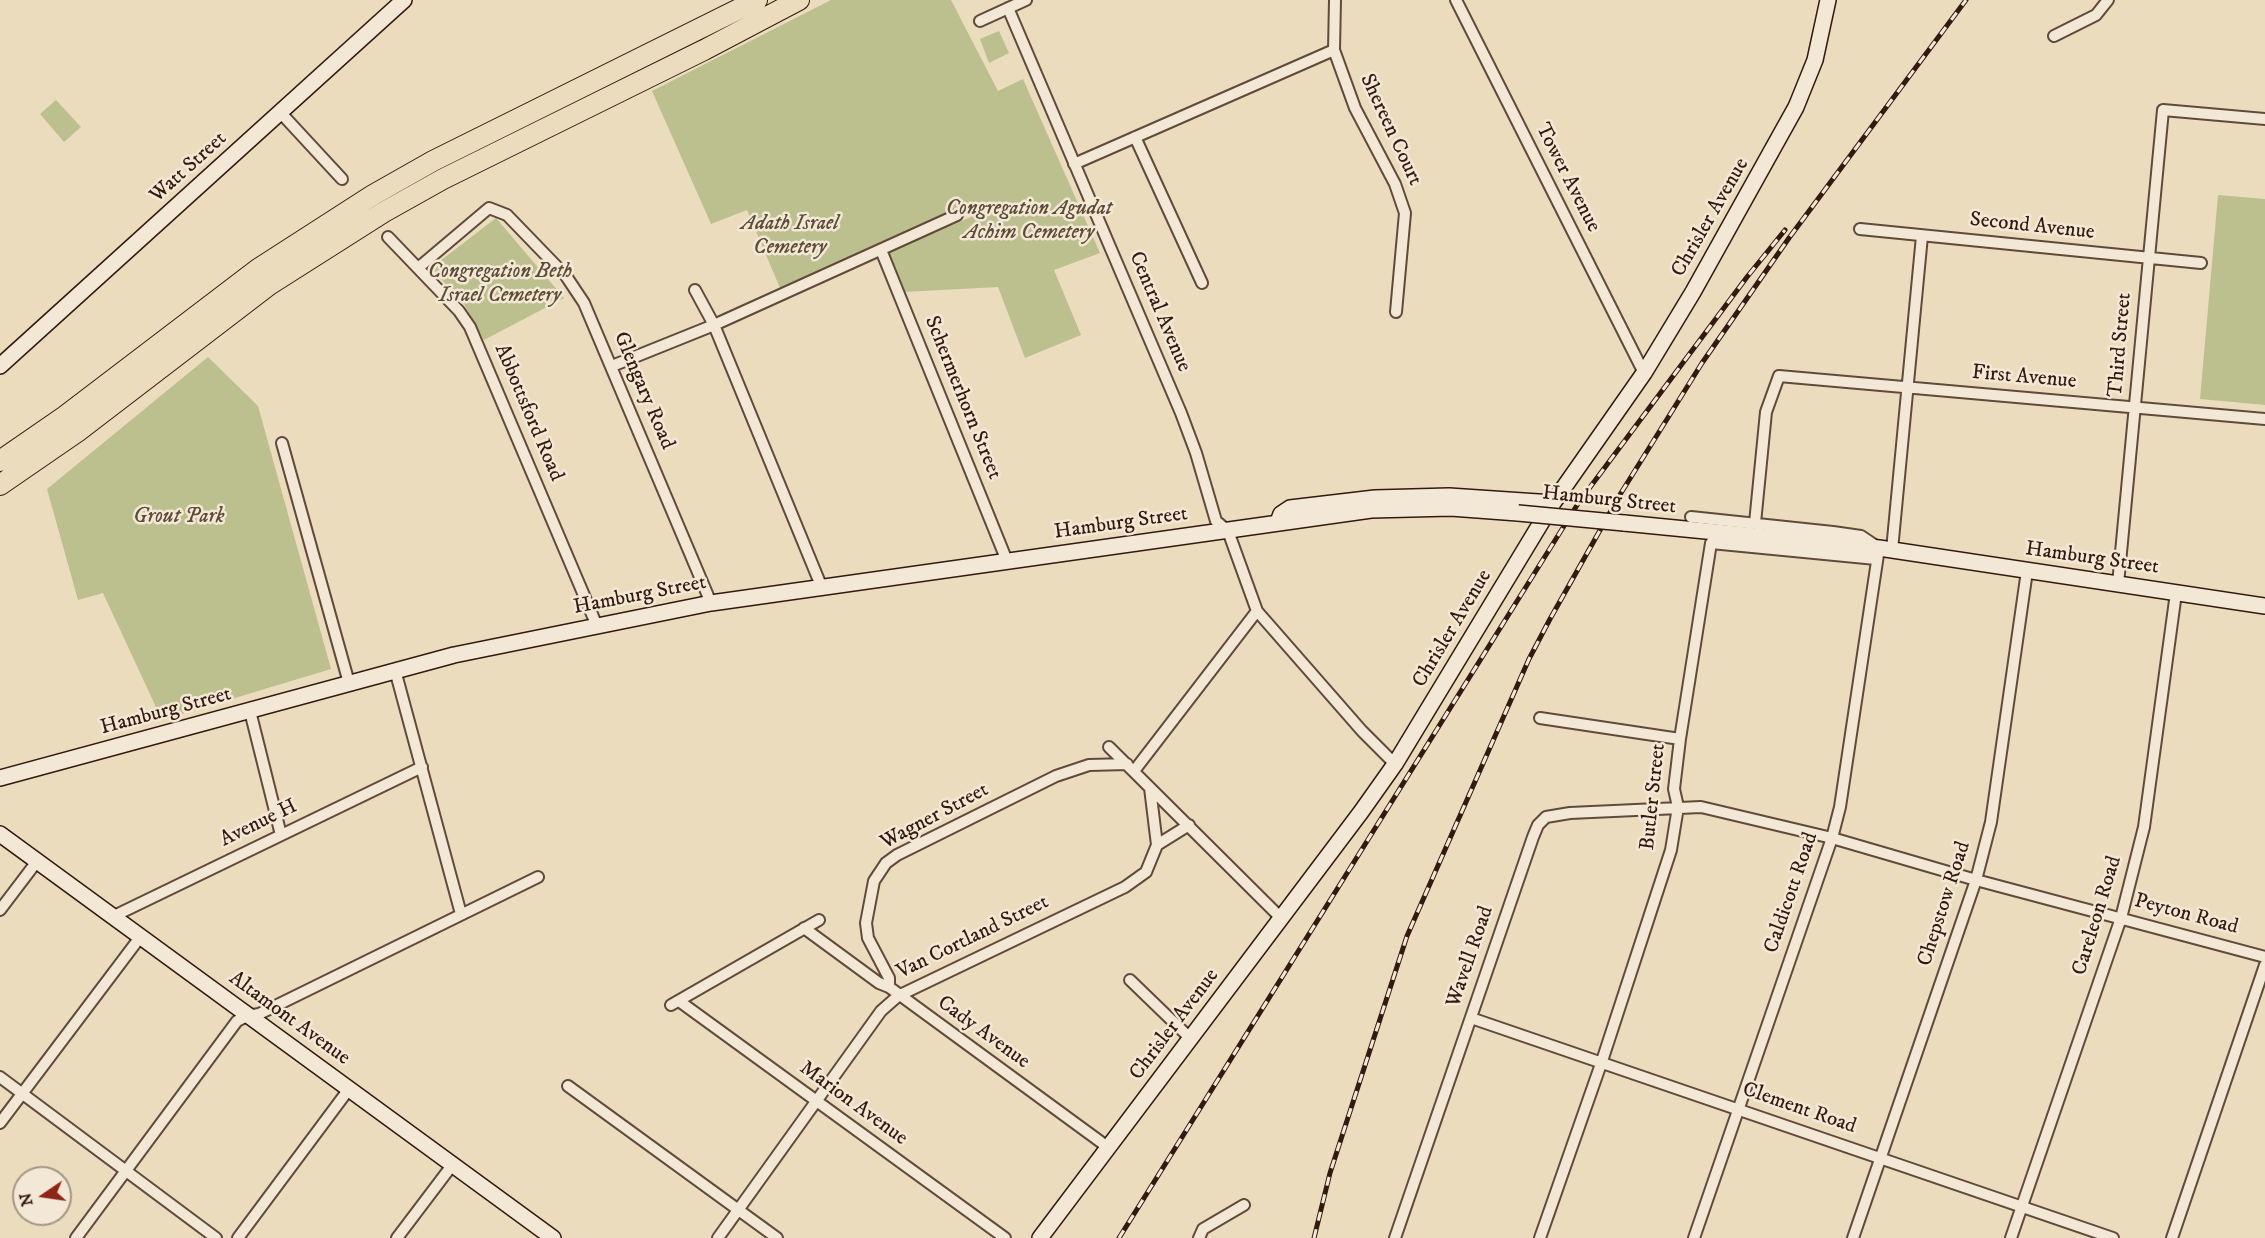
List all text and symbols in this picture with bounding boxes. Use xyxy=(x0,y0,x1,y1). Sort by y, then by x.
street label: Shereen Court xyxy=(1353,70,1427,190)
street label: Tower Avenue xyxy=(1529,119,1605,237)
street label: Watt Street xyxy=(145,127,233,209)
street label: Chrisler Avenue xyxy=(1667,154,1755,282)
park label: Congregation Agudat Achim Cemetery xyxy=(946,197,1112,247)
street label: Second Avenue xyxy=(1968,208,2096,246)
park label: Adath Israel Cemetery xyxy=(741,212,839,262)
street label: Central Avenue xyxy=(1122,248,1196,376)
park label: Congregation Beth Israel Cemetery xyxy=(428,260,572,310)
street label: Third Street xyxy=(2104,292,2138,398)
street label: Schermerhorn Street xyxy=(918,313,1006,483)
street label: Glengary Road xyxy=(607,328,679,454)
street label: Abbottsford Road xyxy=(488,341,568,485)
street label: First Avenue xyxy=(1971,361,2077,395)
street label: Hamburg Street xyxy=(1541,481,1677,521)
street label: Hamburg Street xyxy=(1053,502,1189,546)
park label: Grout Park xyxy=(133,505,225,531)
street label: Hamburg Street xyxy=(2024,537,2160,581)
street label: Chrisler Avenue xyxy=(1408,566,1498,692)
street label: Hamburg Street xyxy=(572,571,708,621)
street label: Hamburg Street xyxy=(98,682,234,742)
street label: Butler Street xyxy=(1636,742,1672,852)
street label: Wagner Street xyxy=(877,778,993,856)
street label: Avenue H xyxy=(216,795,302,853)
street label: Caldicott Road xyxy=(1760,829,1824,957)
street label: Chepstow Road xyxy=(1913,839,1977,969)
street label: Careleon Road xyxy=(2068,853,2128,979)
street label: Peyton Road xyxy=(2131,889,2241,941)
street label: Van Cortland Street xyxy=(893,890,1053,986)
street label: Wavell Road xyxy=(1442,903,1500,1011)
street label: Chrisler Avenue xyxy=(1125,964,1225,1086)
street label: Altamont Avenue xyxy=(223,967,355,1071)
street label: Cady Avenue xyxy=(932,991,1034,1075)
street label: Marion Avenue xyxy=(794,1056,912,1152)
street label: Clement Road xyxy=(1739,1078,1859,1140)
north arrow xyxy=(12,1166,72,1226)
text: N xyxy=(15,1191,38,1208)

